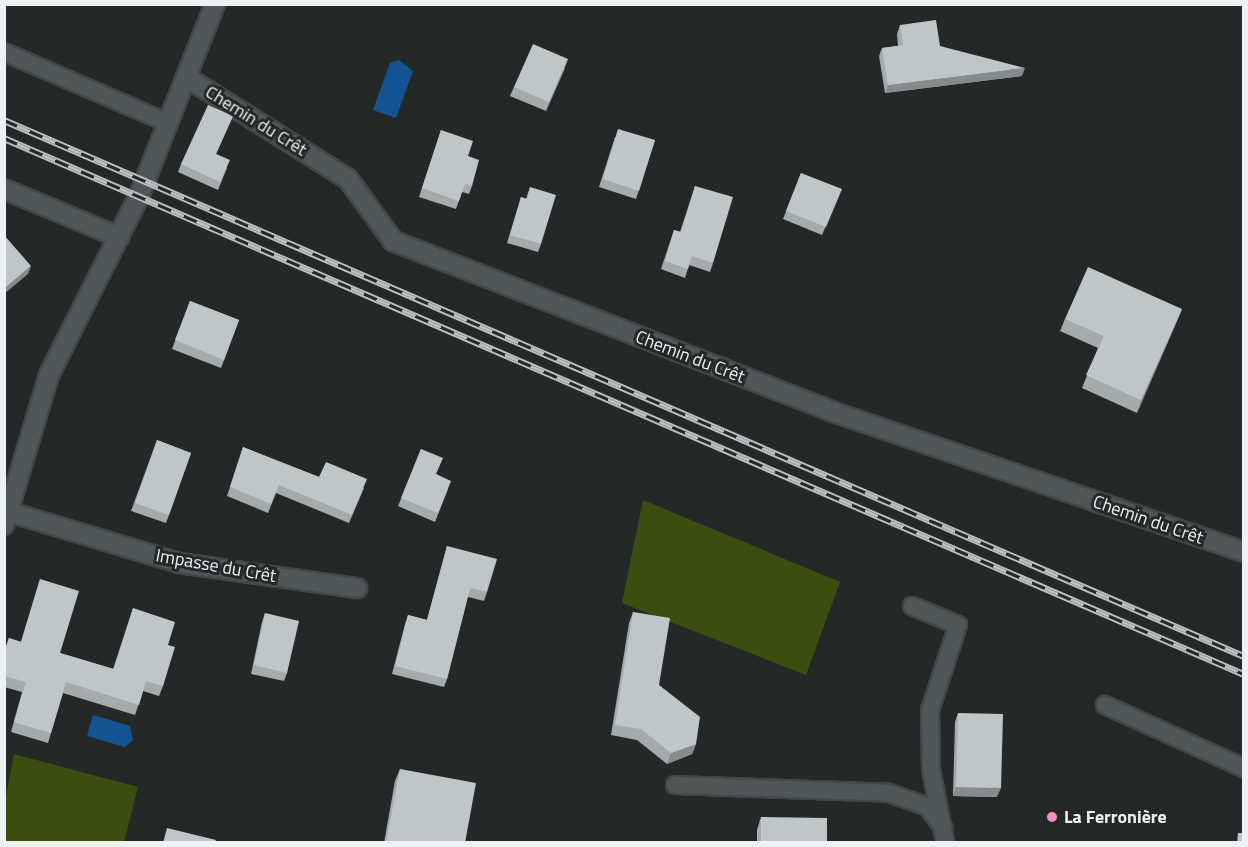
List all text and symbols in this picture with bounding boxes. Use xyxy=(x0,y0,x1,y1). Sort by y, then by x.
street label: Chemin du Crêt xyxy=(201,81,311,161)
street label: Chemin du Crêt xyxy=(632,326,748,388)
street label: Chemin du Crêt xyxy=(1090,491,1206,549)
street label: Impasse du Crêt xyxy=(154,545,278,587)
place label: La Ferronière xyxy=(1064,806,1167,828)
marker: La Ferronière xyxy=(1045,810,1059,824)

